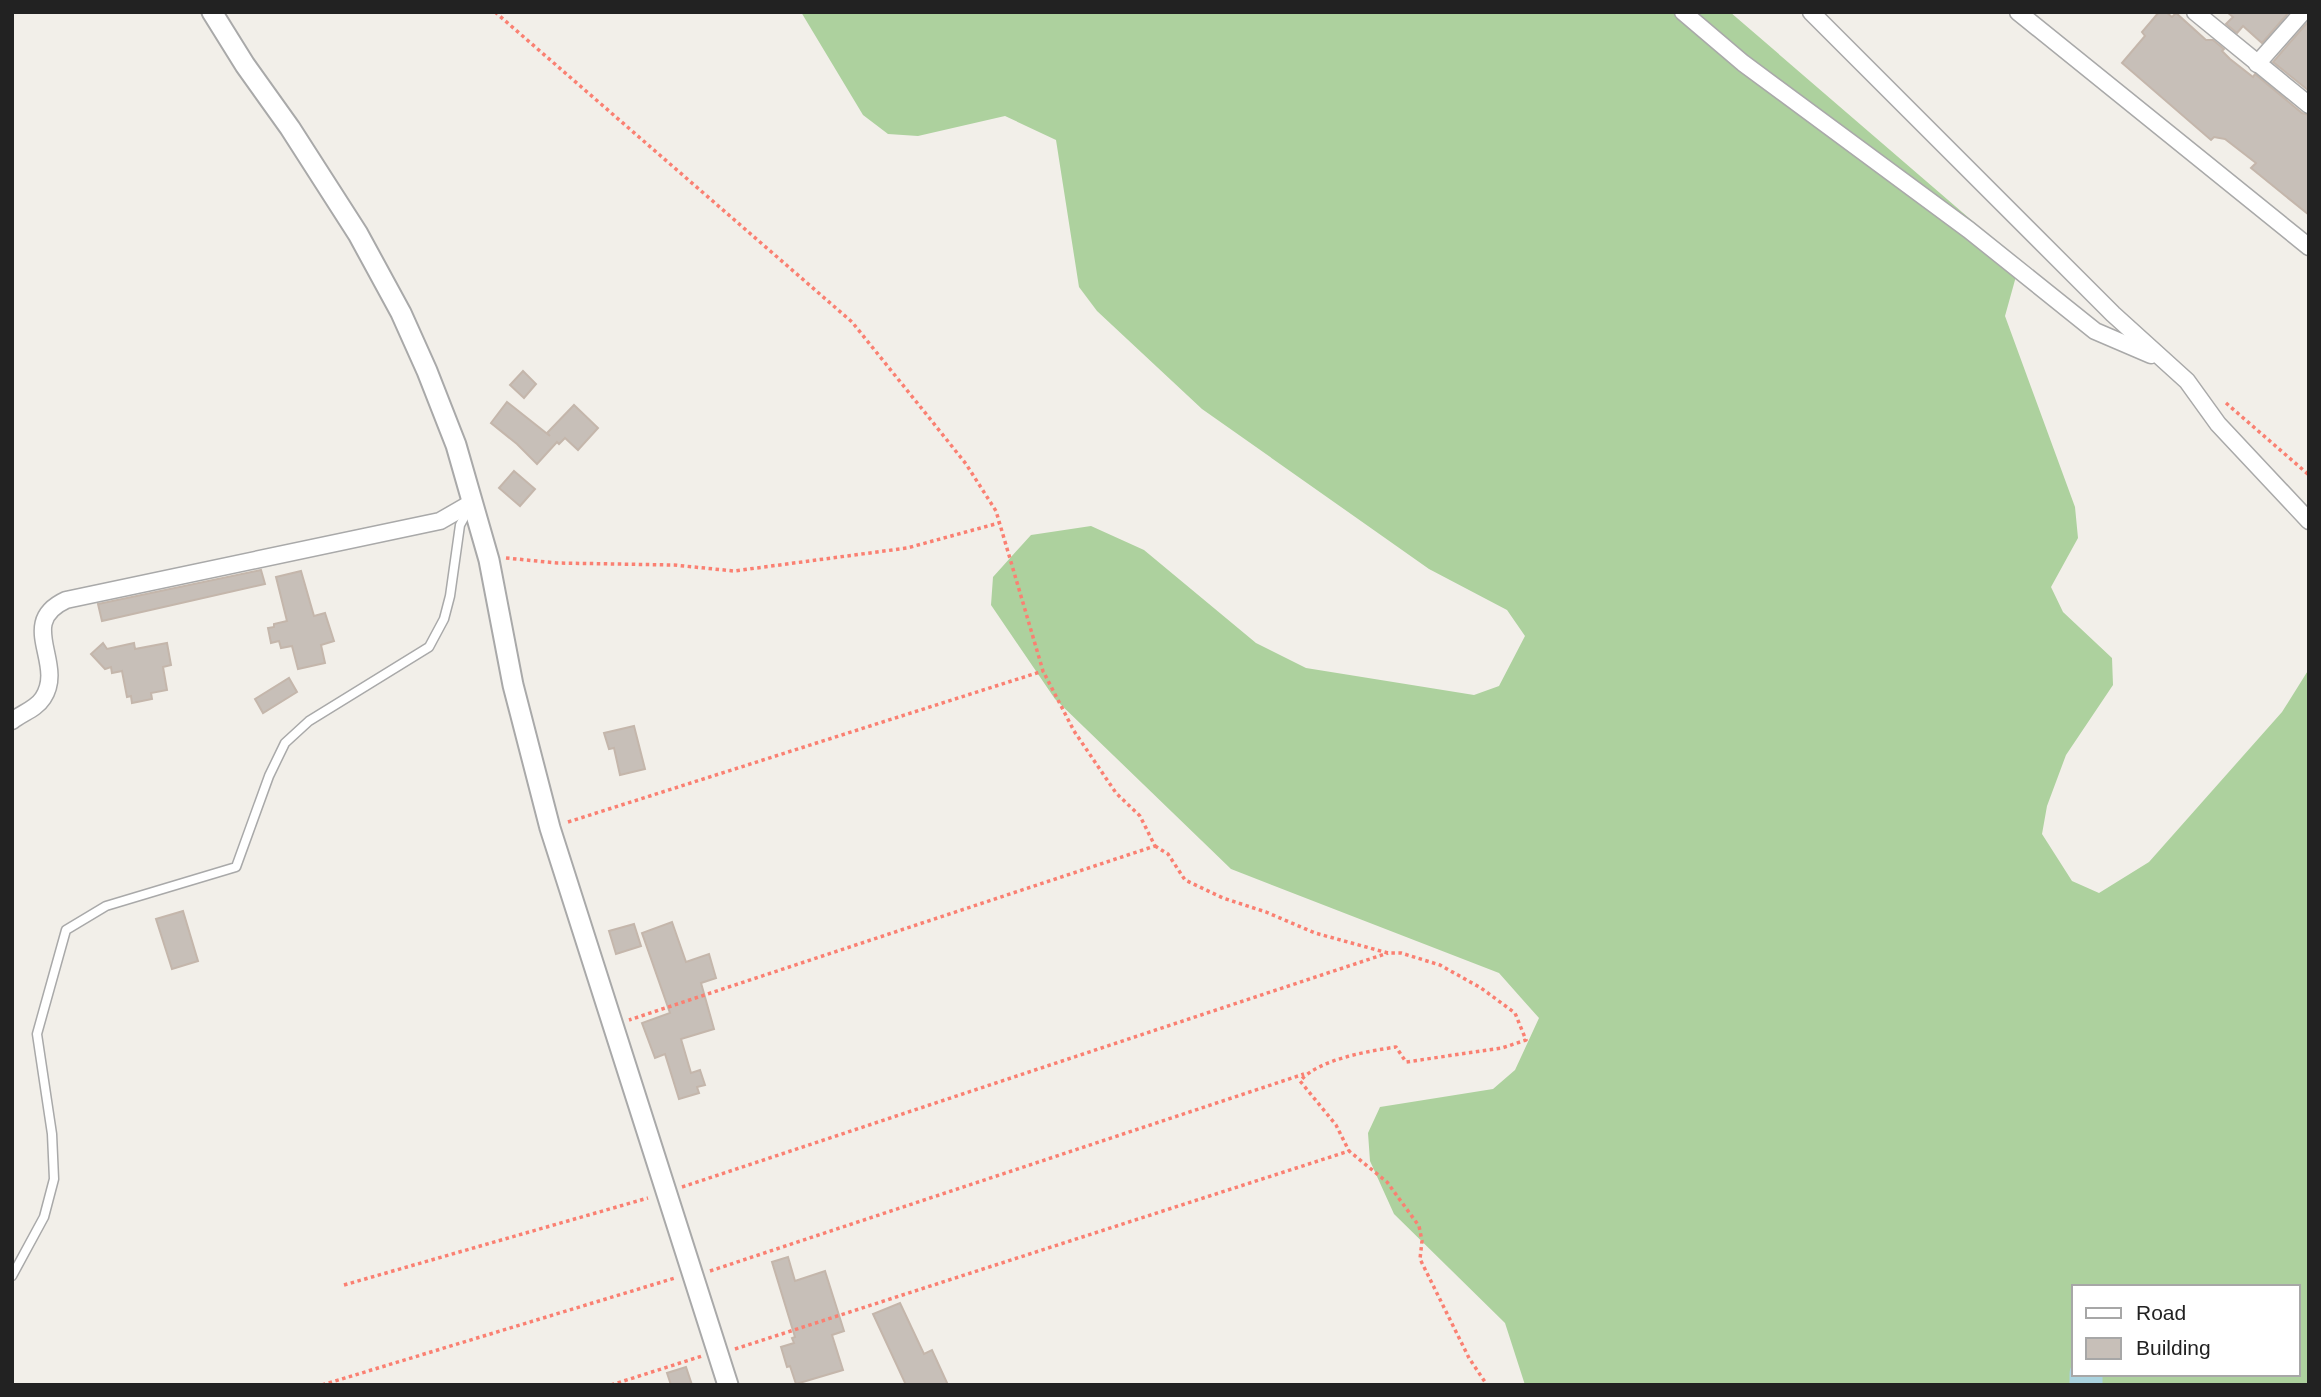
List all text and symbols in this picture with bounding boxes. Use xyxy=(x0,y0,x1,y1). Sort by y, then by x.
legend xyxy=(2072,1285,2300,1376)
text: Road xyxy=(2136,1301,2186,1324)
text: Building xyxy=(2136,1336,2211,1359)

